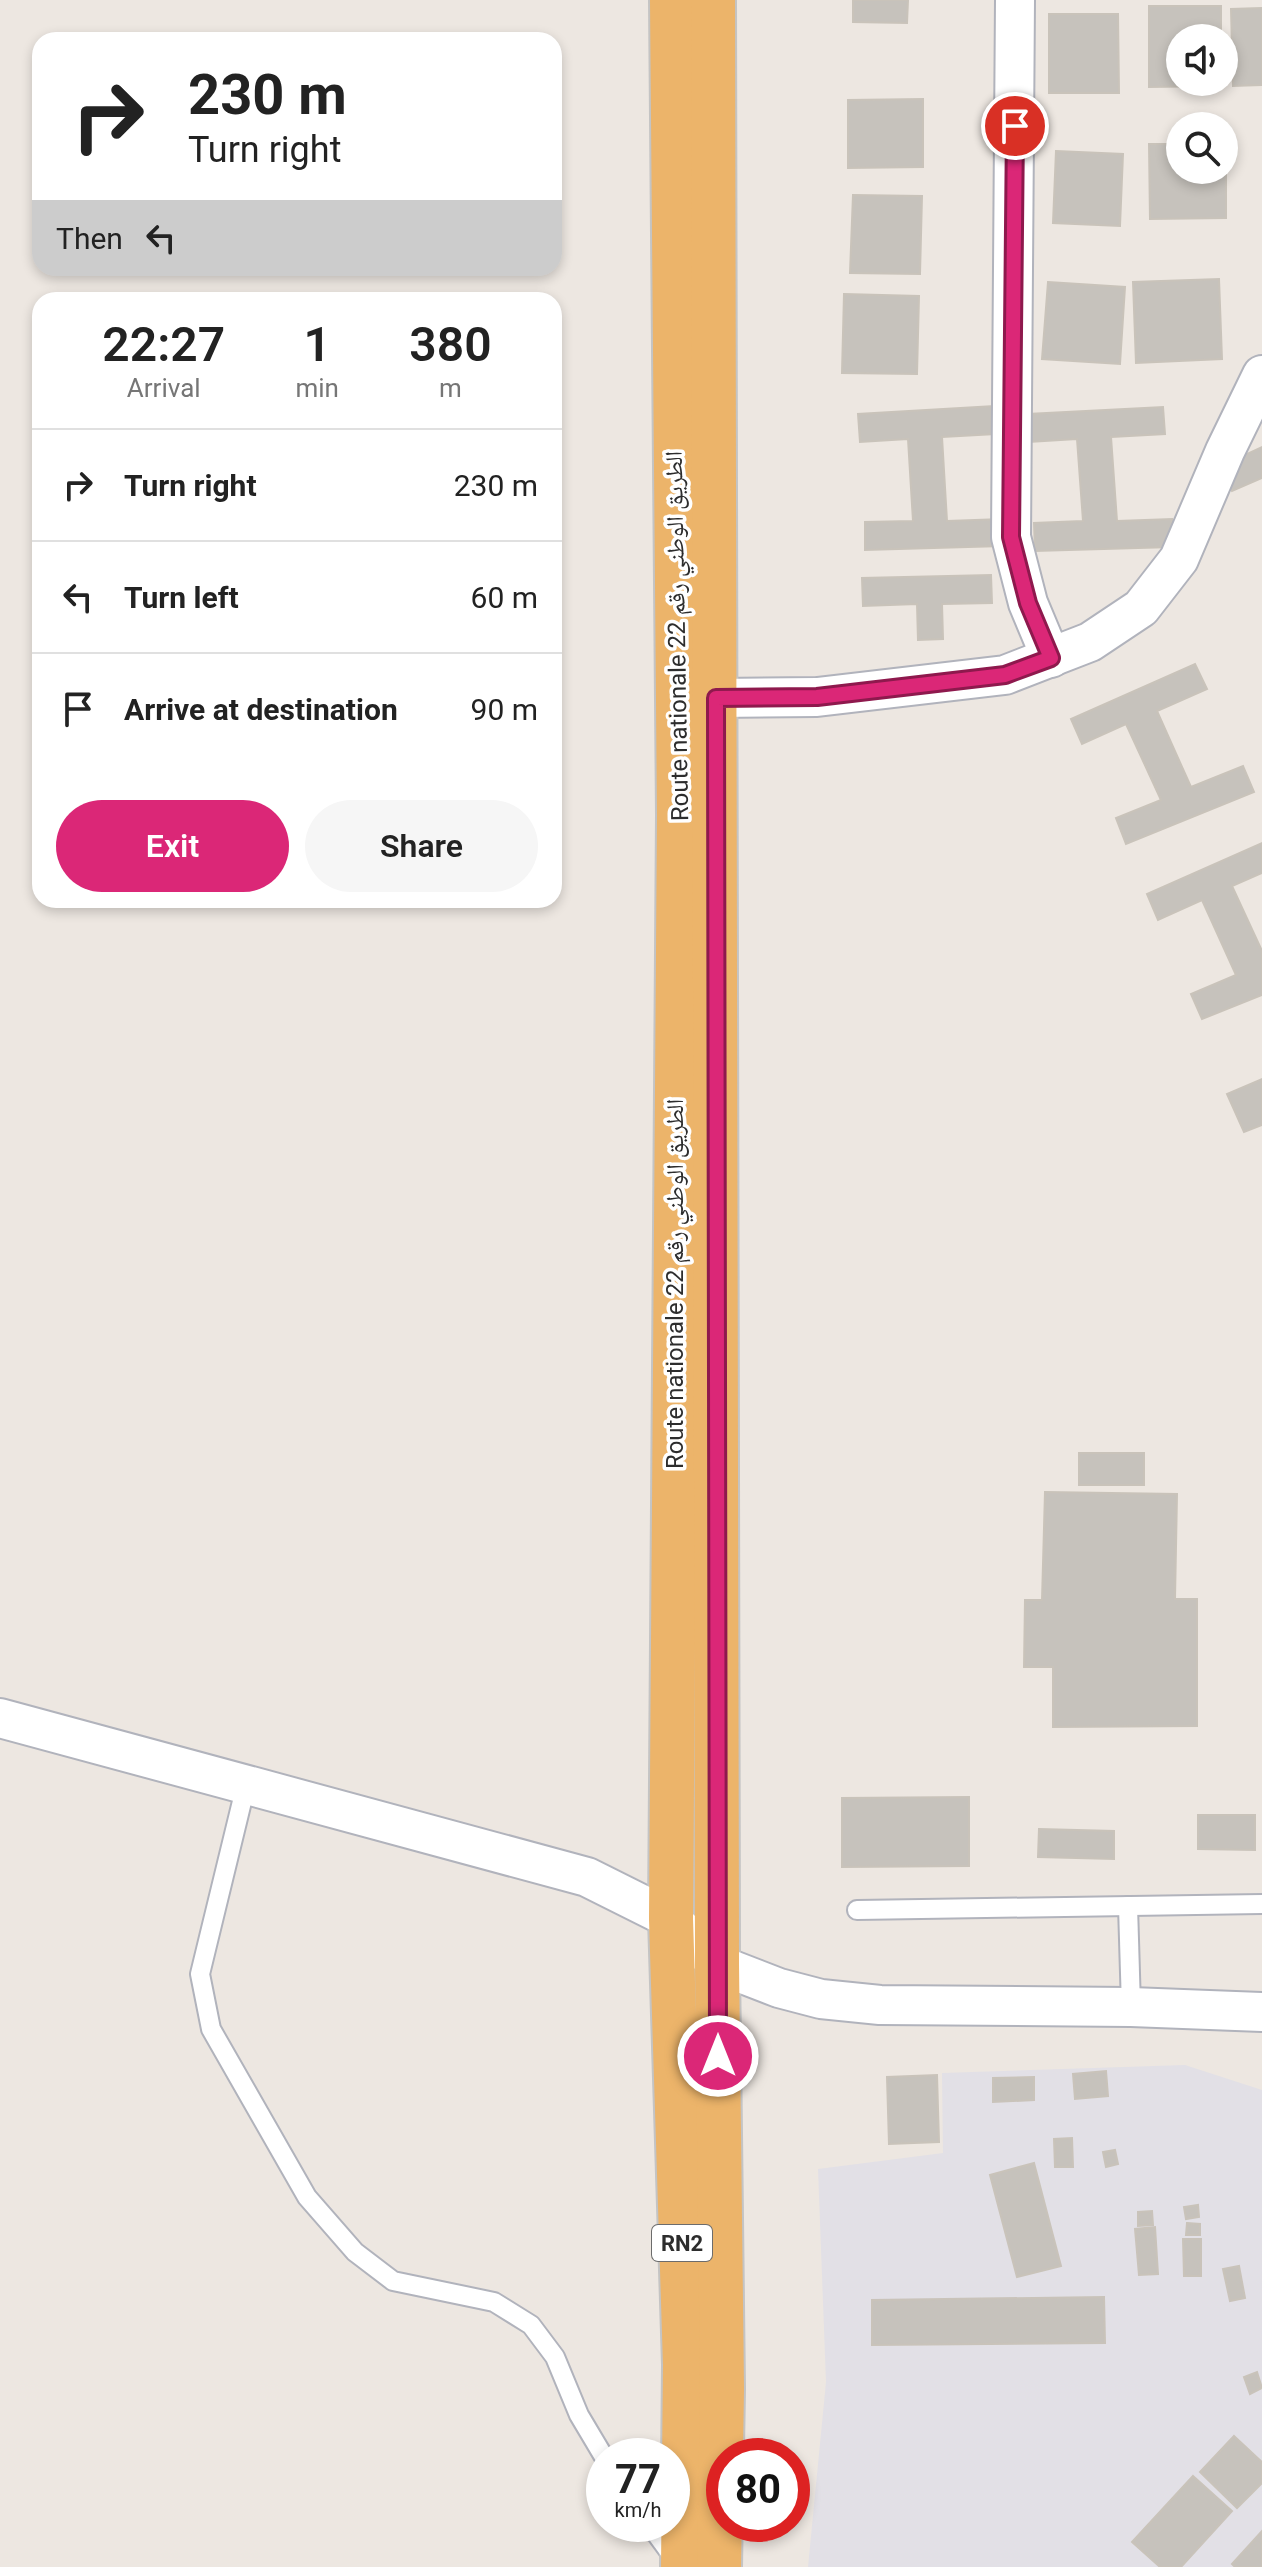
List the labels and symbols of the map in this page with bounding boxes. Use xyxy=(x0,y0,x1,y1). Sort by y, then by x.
pin xyxy=(981,92,1049,160)
street label: Route nationale 22 الطريق الوطني رقم xyxy=(660,451,699,821)
street label: Route nationale 22 الطريق الوطني رقم xyxy=(661,1099,694,1469)
position arrow xyxy=(676,2014,760,2098)
road number: RN2 xyxy=(652,2225,712,2261)
speed limit sign: 80 xyxy=(706,2438,810,2542)

